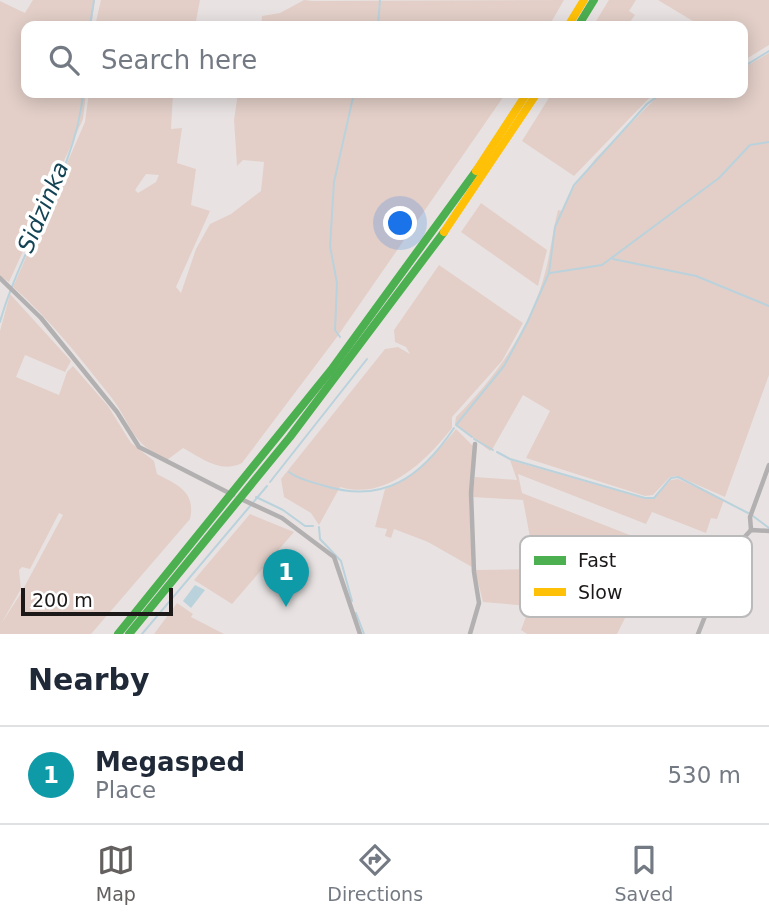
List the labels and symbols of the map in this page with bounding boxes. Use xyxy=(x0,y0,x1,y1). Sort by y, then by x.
water label: Sidzinka xyxy=(12,158,74,256)
your location xyxy=(383,206,417,240)
legend xyxy=(520,536,752,617)
pin: 1 xyxy=(263,549,309,607)
text: Fast xyxy=(578,549,616,571)
text: Slow xyxy=(578,581,623,603)
scale bar xyxy=(21,585,173,617)

